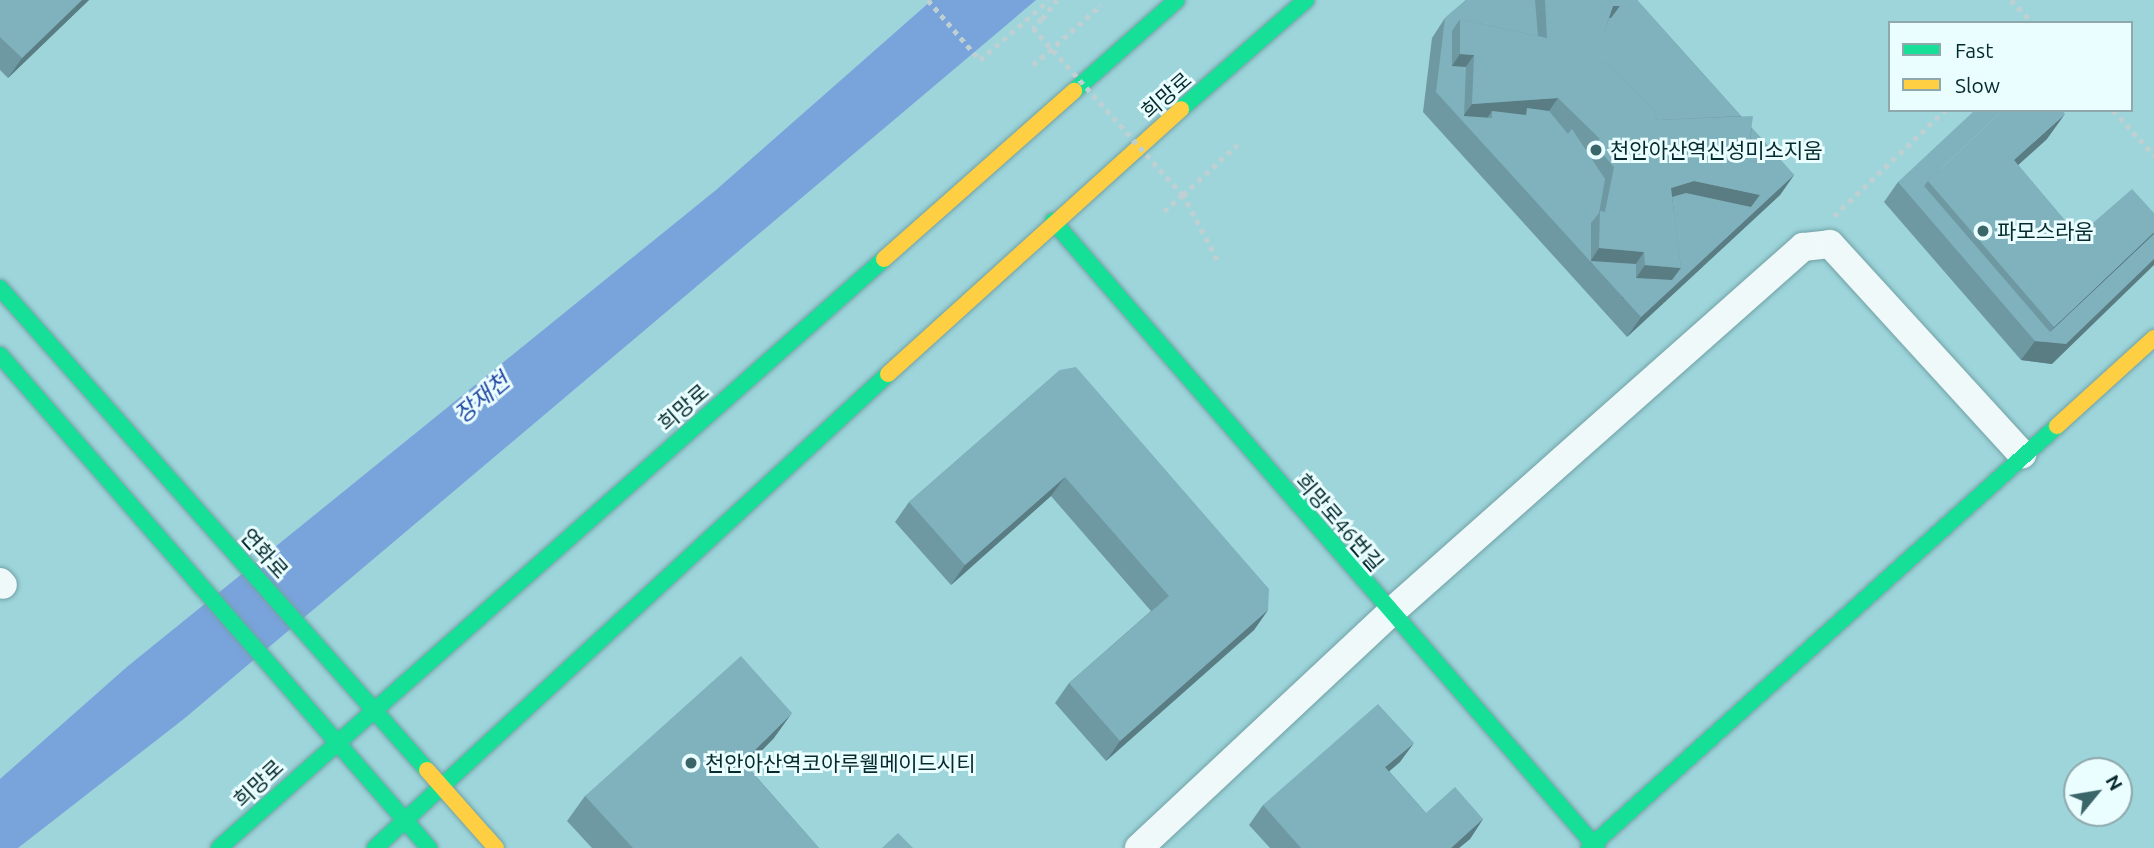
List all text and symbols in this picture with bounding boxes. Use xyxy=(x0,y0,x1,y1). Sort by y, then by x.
legend xyxy=(1888,21,2133,112)
text: Fast xyxy=(1955,38,1993,62)
street label: 희망로 xyxy=(1136,66,1196,124)
text: Slow xyxy=(1955,73,2000,97)
place label: 천안아산역신성미소지움 xyxy=(1610,137,1823,163)
marker: 천안아산역신성미소지움 xyxy=(1588,142,1604,158)
place label: 파모스라움 xyxy=(1997,218,2094,244)
marker: 파모스라움 xyxy=(1975,223,1991,239)
water label: 장재천 xyxy=(449,367,515,429)
street label: 희망로 xyxy=(653,378,713,436)
street label: 희망로46번길 xyxy=(1291,468,1389,576)
street label: 연화로 xyxy=(236,523,294,583)
place label: 천안아산역코아루웰메이드시티 xyxy=(705,750,975,776)
street label: 희망로 xyxy=(228,754,288,812)
marker: 천안아산역코아루웰메이드시티 xyxy=(683,755,699,771)
north arrow xyxy=(2063,757,2133,827)
text: N xyxy=(2101,771,2128,794)

